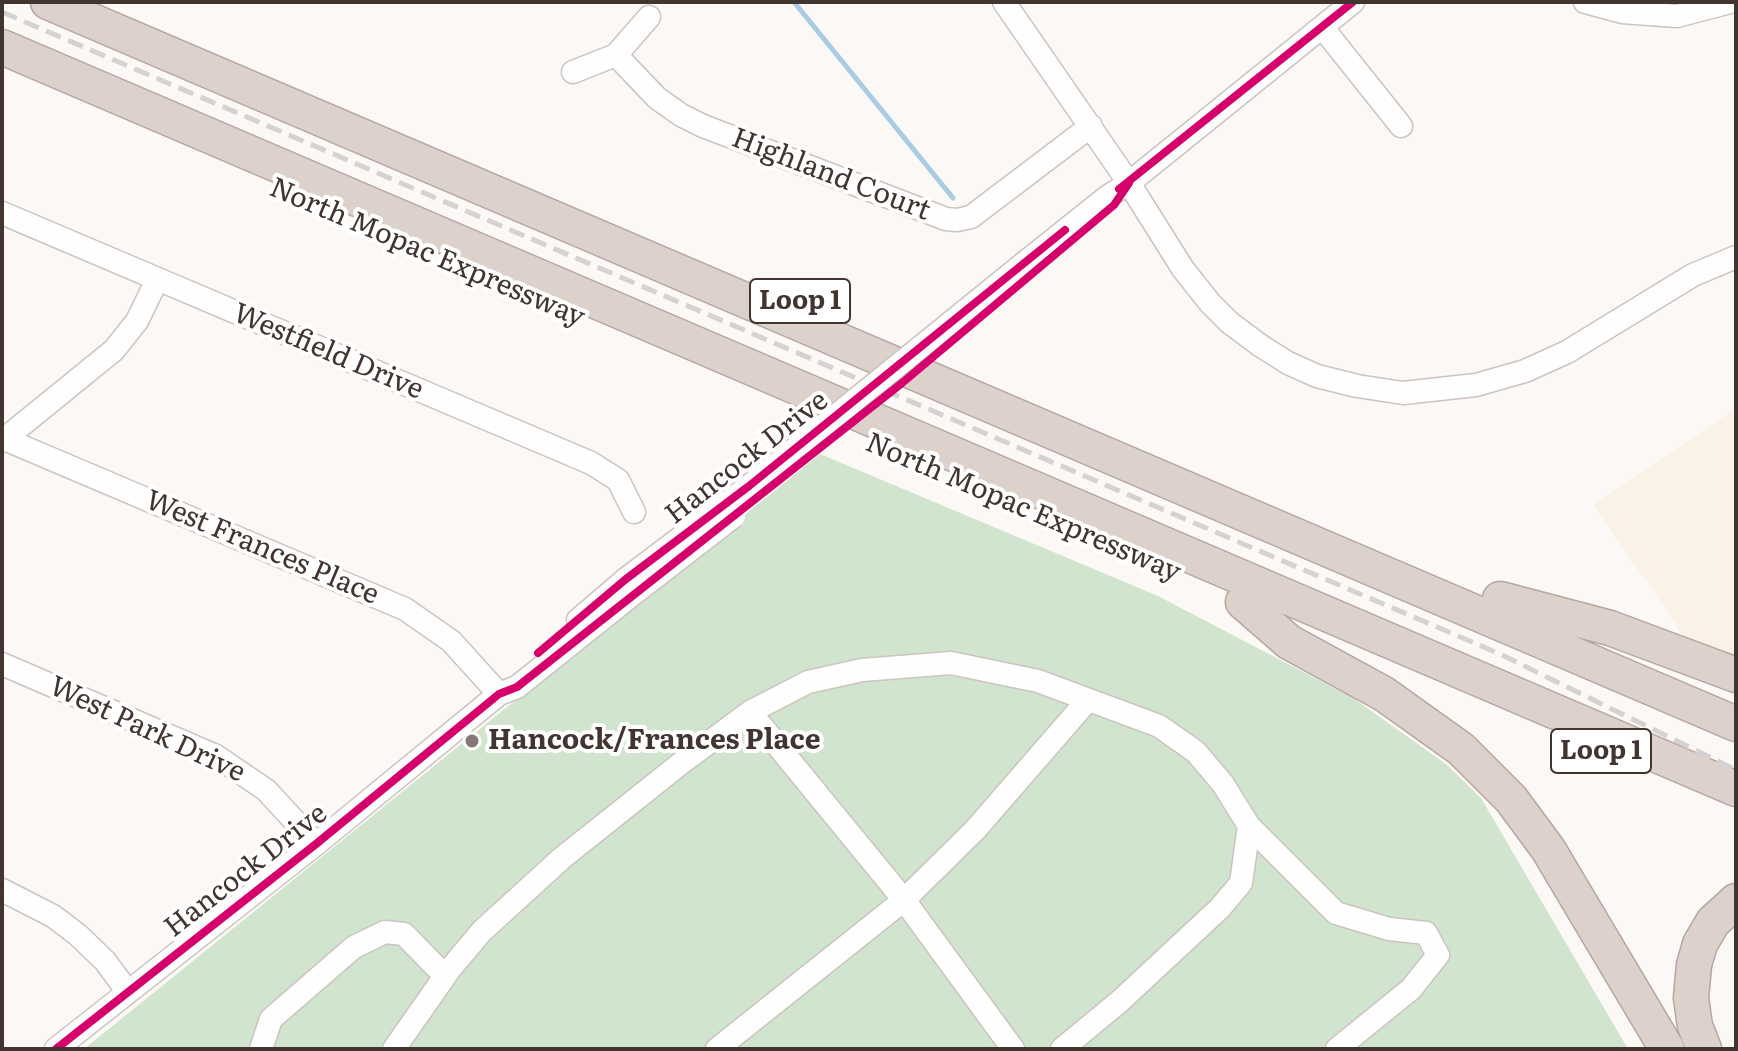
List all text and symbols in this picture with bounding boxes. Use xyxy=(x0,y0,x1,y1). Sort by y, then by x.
street label: Highland Court xyxy=(727,122,935,228)
street label: North Mopac Expressway xyxy=(265,171,589,335)
road number: Loop 1 xyxy=(750,279,850,323)
street label: Westfield Drive xyxy=(228,297,428,407)
street label: Hancock Drive xyxy=(659,384,835,532)
street label: North Mopac Expressway xyxy=(861,426,1185,590)
street label: West Frances Place xyxy=(140,484,384,612)
street label: West Park Drive xyxy=(44,670,250,790)
place label: Hancock/Frances Place xyxy=(488,724,821,758)
road number: Loop 1 xyxy=(1551,729,1651,773)
marker: Hancock/Frances Place xyxy=(463,732,481,750)
street label: Hancock Drive xyxy=(158,797,334,945)

